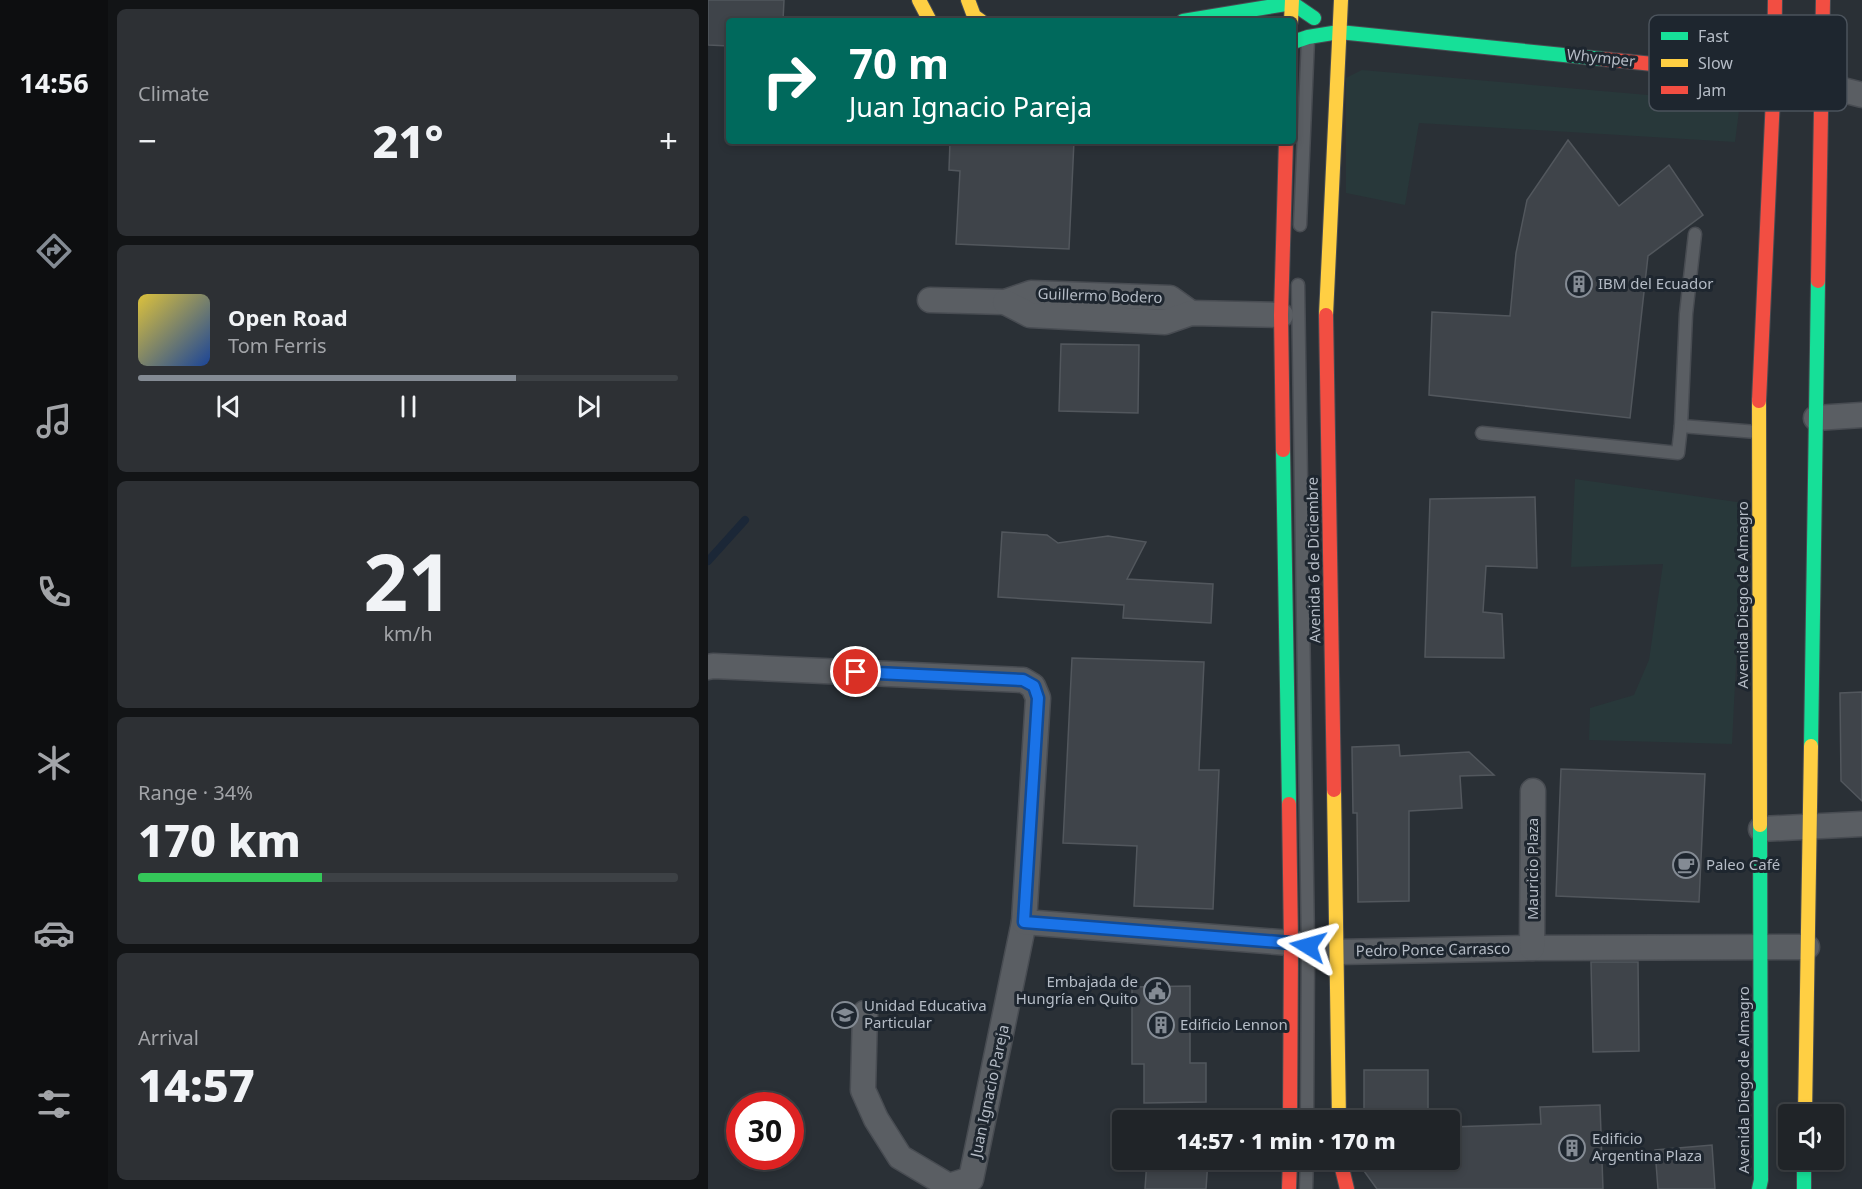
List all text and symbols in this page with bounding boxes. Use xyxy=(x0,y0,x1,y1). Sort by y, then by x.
legend xyxy=(1649,15,1847,111)
text: Fast xyxy=(1698,25,1729,47)
text: 70 m xyxy=(849,34,949,91)
icon: right xyxy=(750,42,828,120)
street label: Whymper xyxy=(1566,43,1636,71)
text: Slow xyxy=(1698,52,1733,74)
text: 14:56 xyxy=(19,64,89,101)
text: Jam xyxy=(1696,79,1726,101)
text: Climate xyxy=(138,80,209,107)
text: Juan Ignacio Pareja xyxy=(849,88,1092,125)
text: 21° xyxy=(372,110,444,171)
text: − xyxy=(138,118,157,163)
text: + xyxy=(659,118,678,163)
icon: directions xyxy=(33,230,75,272)
building icon: IBM del Ecuador xyxy=(1564,269,1594,299)
place label: IBM del Ecuador xyxy=(1598,273,1714,293)
street label: Guillermo Bodero xyxy=(1037,283,1163,307)
text: Open Road xyxy=(228,302,348,332)
text: Tom Ferris xyxy=(228,332,327,359)
icon: previous xyxy=(212,390,245,423)
icon: pause xyxy=(392,390,425,423)
icon: next xyxy=(572,390,605,423)
icon: music xyxy=(33,400,75,442)
street label: Avenida 6 de Diciembre xyxy=(1302,477,1324,643)
street label: Avenida Diego de Almagro xyxy=(1732,501,1752,689)
text: 21 xyxy=(363,528,453,634)
icon: phone xyxy=(33,571,75,613)
text: km/h xyxy=(383,620,433,647)
pin xyxy=(830,646,881,697)
icon: arrive xyxy=(839,655,872,688)
icon: climate xyxy=(33,742,75,784)
text: Range · 34% xyxy=(138,779,253,806)
text: 170 km xyxy=(138,809,301,870)
street label: Mauricio Plaza xyxy=(1522,818,1542,920)
cafe icon: Paleo Café xyxy=(1671,850,1701,880)
place label: Paleo Café xyxy=(1706,854,1780,874)
icon: car xyxy=(33,912,75,954)
position arrow xyxy=(1276,914,1340,978)
street label: Pedro Ponce Carrasco xyxy=(1356,938,1510,960)
place label: Embajada de Hungría en Quito xyxy=(1016,971,1138,1008)
public building icon: Embajada de Hungría en Quito xyxy=(1142,976,1172,1006)
street label: Avenida Diego de Almagro xyxy=(1733,986,1753,1174)
place label: Unidad Educativa Particular xyxy=(864,995,987,1032)
school or university icon: Unidad Educativa Particular xyxy=(830,1000,860,1030)
building icon: Edificio Lennon xyxy=(1146,1010,1176,1040)
place label: Edificio Lennon xyxy=(1180,1014,1288,1034)
street label: Juan Ignacio Pareja xyxy=(965,1023,1013,1161)
text: Arrival xyxy=(138,1024,199,1051)
text: 14:57 xyxy=(138,1054,255,1115)
icon: filters xyxy=(33,1083,75,1125)
speed limit sign: 30 xyxy=(726,1092,804,1170)
map controls xyxy=(1778,1104,1844,1170)
button: sound xyxy=(1778,1104,1844,1170)
text: 14:57 · 1 min · 170 m xyxy=(1176,1125,1396,1155)
place label: Edificio Argentina Plaza xyxy=(1592,1128,1702,1165)
building icon: Edificio Argentina Plaza xyxy=(1557,1133,1587,1163)

